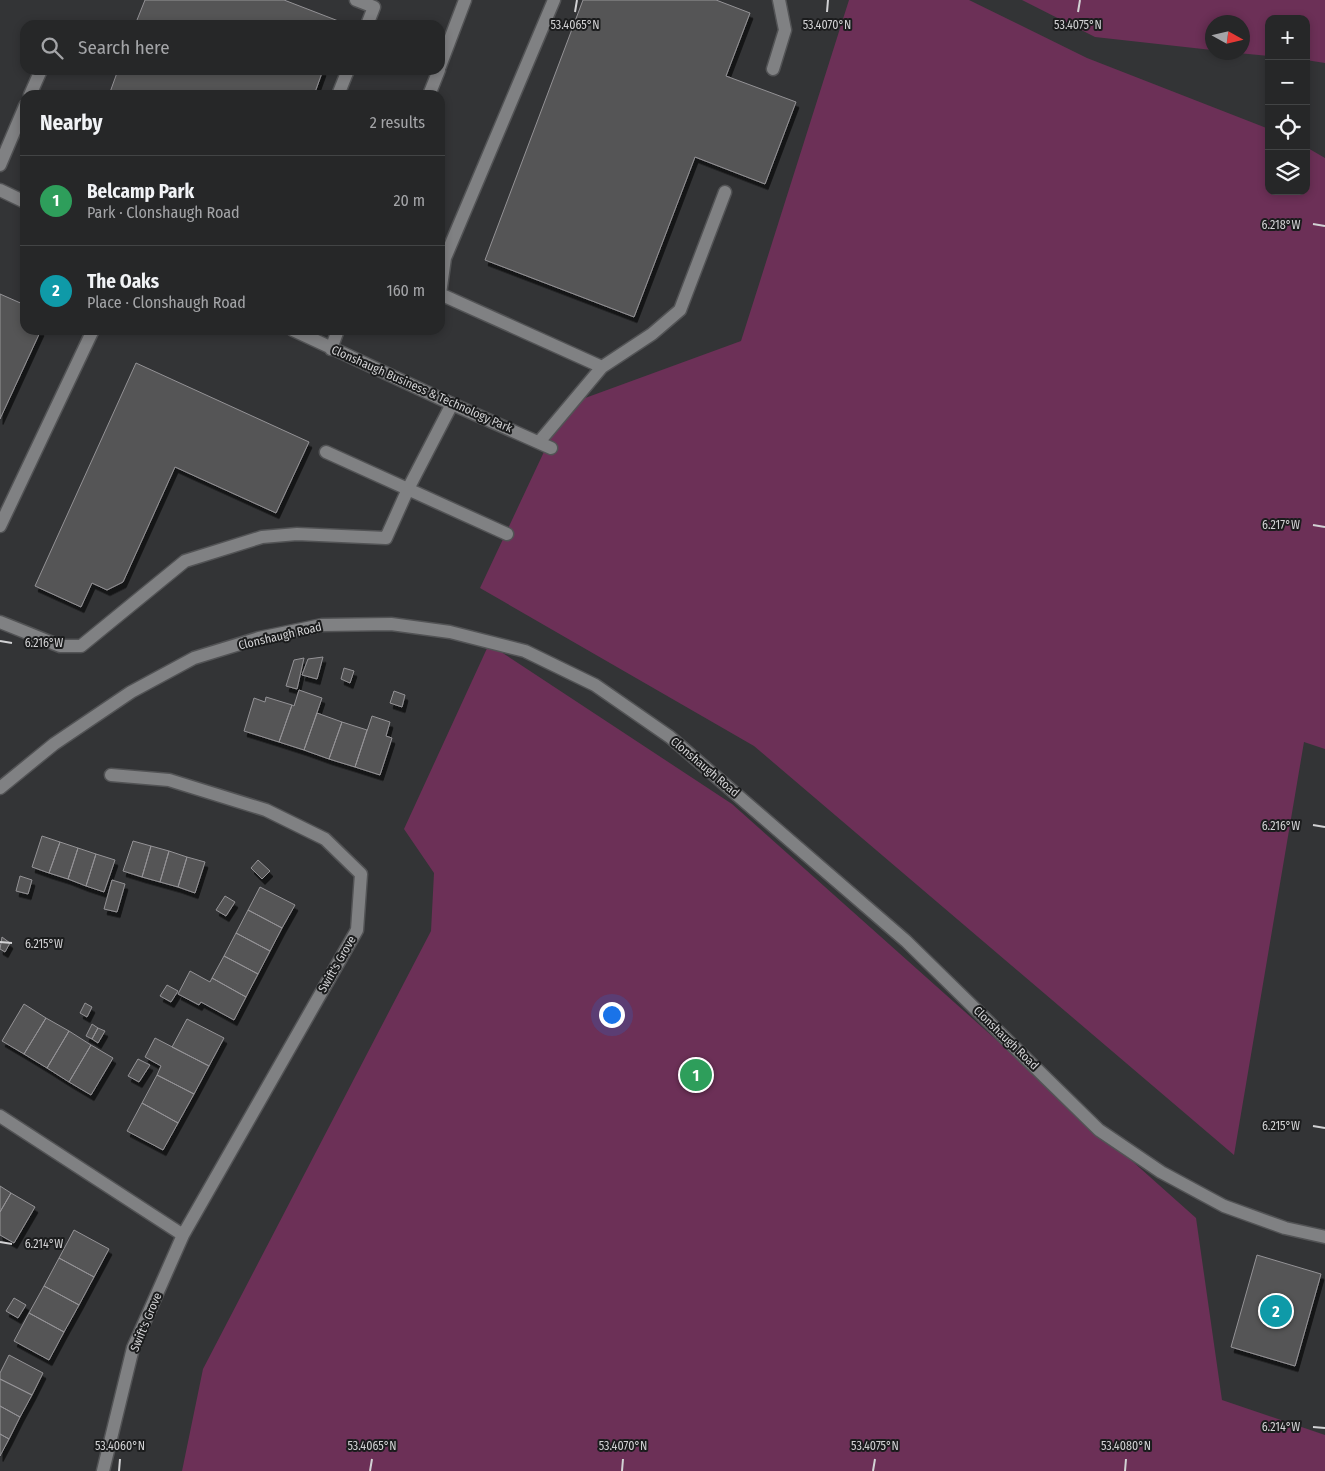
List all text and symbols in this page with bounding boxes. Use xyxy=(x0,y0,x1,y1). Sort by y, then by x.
north arrow xyxy=(1205,15,1250,60)
map controls xyxy=(1265,15,1310,195)
button: + xyxy=(1265,15,1310,60)
text: 53.4065°N xyxy=(550,18,600,32)
text: 53.4070°N xyxy=(803,18,851,32)
text: 53.4075°N xyxy=(1054,18,1102,32)
search box xyxy=(20,20,445,75)
icon: search xyxy=(38,34,66,62)
text: Search here xyxy=(78,36,170,59)
button: − xyxy=(1265,60,1310,105)
button: locate xyxy=(1265,105,1310,150)
text: Nearby xyxy=(40,110,102,136)
text: 2 results xyxy=(370,113,425,132)
button: layers xyxy=(1265,150,1310,195)
text: Belcamp Park xyxy=(87,180,194,203)
text: 1 xyxy=(53,191,59,210)
text: 20 m xyxy=(394,191,425,210)
text: Park · Clonshaugh Road xyxy=(87,203,240,222)
text: 6.218°W xyxy=(1262,218,1300,232)
text: The Oaks xyxy=(87,270,159,293)
text: 2 xyxy=(52,281,60,300)
text: 160 m xyxy=(386,281,425,300)
text: Place · Clonshaugh Road xyxy=(87,293,246,312)
street label: Clonshaugh Business & Technology Park xyxy=(329,343,515,436)
text: 6.217°W xyxy=(1262,518,1300,532)
street label: Clonshaugh Road xyxy=(237,620,323,652)
text: 6.216°W xyxy=(25,636,63,650)
street label: Clonshaugh Road xyxy=(668,734,742,800)
text: 6.216°W xyxy=(1262,819,1300,833)
street label: Swift's Grove xyxy=(315,933,359,995)
text: 6.215°W xyxy=(25,937,63,951)
your location xyxy=(599,1002,625,1028)
street label: Clonshaugh Road xyxy=(971,1003,1041,1073)
pin: 1 xyxy=(680,1056,712,1094)
text: 6.215°W xyxy=(1262,1119,1300,1133)
text: 6.214°W xyxy=(25,1237,63,1251)
street label: Swift's Grove xyxy=(127,1290,165,1354)
pin: 2 xyxy=(1260,1292,1292,1330)
text: 6.214°W xyxy=(1262,1420,1300,1434)
text: 53.4060°N xyxy=(95,1439,145,1453)
text: 53.4065°N xyxy=(347,1439,397,1453)
text: 53.4070°N xyxy=(599,1439,647,1453)
text: 53.4075°N xyxy=(851,1439,899,1453)
text: 53.4080°N xyxy=(1101,1439,1151,1453)

